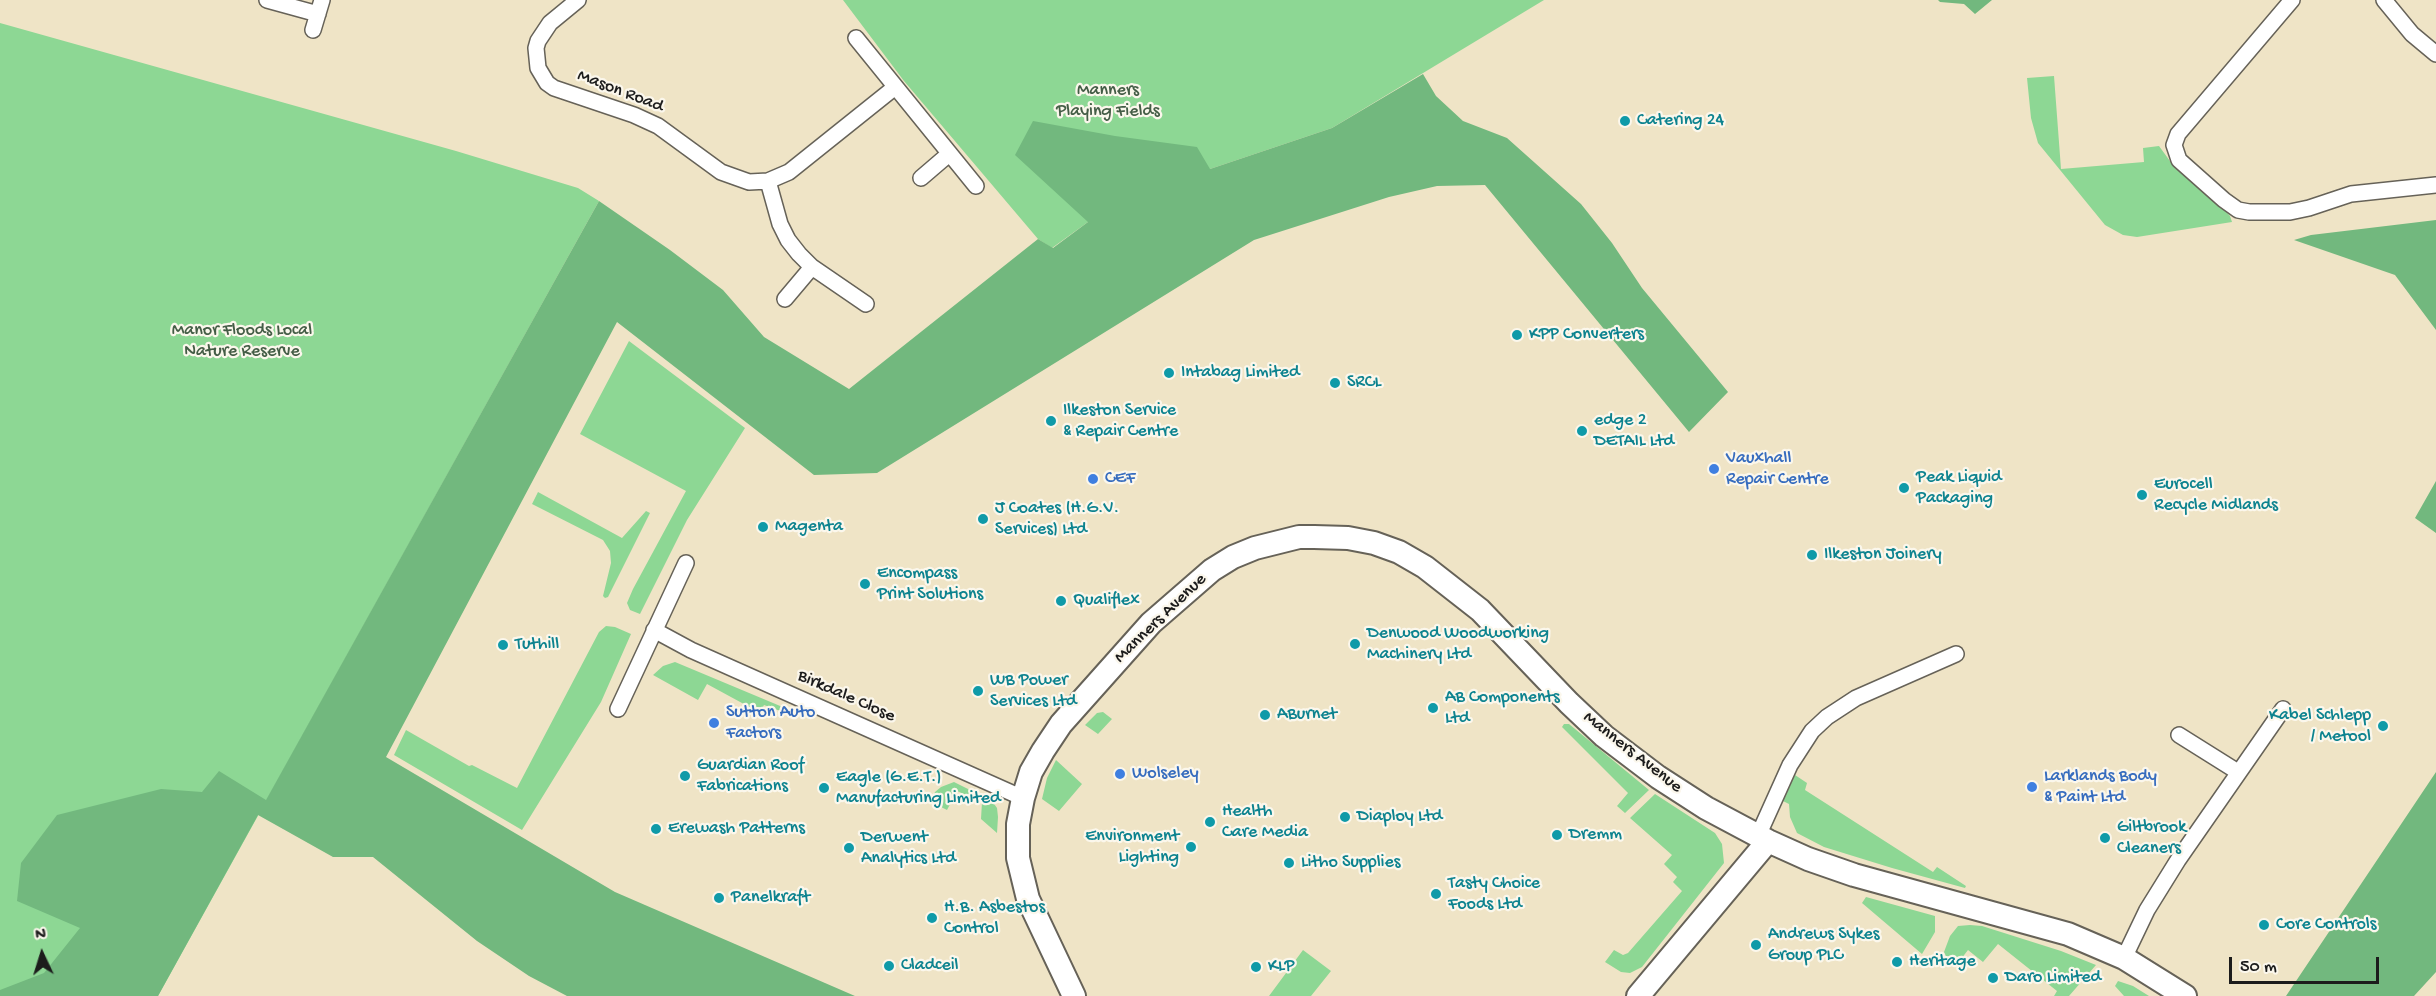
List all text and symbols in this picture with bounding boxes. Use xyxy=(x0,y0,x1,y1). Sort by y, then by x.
street label: Mason Road xyxy=(574,66,666,118)
park label: Manners Playing Fields xyxy=(1056,80,1160,122)
place label: Catering 24 xyxy=(1637,110,1724,132)
marker: Catering 24 xyxy=(1618,114,1632,128)
park label: Manor Floods Local Nature Reserve xyxy=(172,320,312,362)
place label: KPP Converters xyxy=(1529,324,1644,346)
marker: KPP Converters xyxy=(1510,328,1524,342)
place label: Intabag Limited xyxy=(1181,362,1300,384)
marker: Intabag Limited xyxy=(1162,366,1176,380)
place label: SRCL xyxy=(1347,372,1381,394)
marker: SRCL xyxy=(1328,376,1342,390)
place label: Ilkeston Service & Repair Centre xyxy=(1063,400,1178,442)
place label: edge 2 DETAIL Ltd xyxy=(1594,410,1674,452)
marker: Ilkeston Service & Repair Centre xyxy=(1044,414,1058,428)
marker: edge 2 DETAIL Ltd xyxy=(1575,424,1589,438)
place label: Vauxhall Repair Centre xyxy=(1726,448,1829,490)
marker: Vauxhall Repair Centre xyxy=(1707,462,1721,476)
place label: Peak Liquid Packaging xyxy=(1916,467,2002,510)
place label: CEF xyxy=(1105,468,1135,490)
marker: CEF xyxy=(1086,472,1100,486)
place label: Eurocell Recycle Midlands xyxy=(2154,474,2278,516)
marker: Peak Liquid Packaging xyxy=(1897,481,1911,495)
marker: Eurocell Recycle Midlands xyxy=(2135,488,2149,502)
place label: J Coates (H.G.V. Services) Ltd xyxy=(995,498,1119,540)
marker: J Coates (H.G.V. Services) Ltd xyxy=(976,512,990,526)
place label: Magenta xyxy=(775,516,843,538)
marker: Magenta xyxy=(756,520,770,534)
place label: Ilkeston Joinery xyxy=(1824,544,1942,566)
marker: Ilkeston Joinery xyxy=(1805,548,1819,562)
place label: Encompass Print Solutions xyxy=(877,563,983,606)
street label: Manners Avenue xyxy=(1110,569,1212,669)
marker: Encompass Print Solutions xyxy=(858,577,872,591)
place label: Qualiflex xyxy=(1073,590,1140,612)
marker: Qualiflex xyxy=(1054,594,1068,608)
place label: Denwood Woodworking Machinery Ltd xyxy=(1367,623,1549,666)
place label: Tuthill xyxy=(515,634,559,656)
marker: Denwood Woodworking Machinery Ltd xyxy=(1348,637,1362,651)
marker: Tuthill xyxy=(496,638,510,652)
street label: Birkdale Close xyxy=(794,666,898,728)
place label: WB Power Services Ltd xyxy=(990,670,1077,712)
marker: WB Power Services Ltd xyxy=(971,684,985,698)
place label: AB Components Ltd xyxy=(1445,687,1560,730)
marker: AB Components Ltd xyxy=(1426,701,1440,715)
place label: Sutton Auto Factors xyxy=(726,702,815,744)
place label: ABurnet xyxy=(1277,704,1337,726)
place label: Kabel Schlepp / Metool xyxy=(2269,705,2371,748)
street label: Manners Avenue xyxy=(1578,707,1686,799)
marker: ABurnet xyxy=(1258,708,1272,722)
marker: Sutton Auto Factors xyxy=(707,716,721,730)
marker: Kabel Schlepp / Metool xyxy=(2376,719,2390,733)
place label: Guardian Roof Fabrications xyxy=(697,755,804,798)
place label: Wolseley xyxy=(1132,763,1199,785)
place label: Larklands Body & Paint Ltd xyxy=(2044,766,2157,808)
place label: Eagle (G.E.T.) Manufacturing Limited xyxy=(836,767,1001,810)
marker: Wolseley xyxy=(1113,767,1127,781)
marker: Guardian Roof Fabrications xyxy=(678,769,692,783)
marker: Larklands Body & Paint Ltd xyxy=(2025,780,2039,794)
marker: Eagle (G.E.T.) Manufacturing Limited xyxy=(817,781,831,795)
place label: Health Care Media xyxy=(1222,801,1308,844)
place label: Diaploy Ltd xyxy=(1357,806,1442,828)
marker: Diaploy Ltd xyxy=(1338,810,1352,824)
marker: Health Care Media xyxy=(1203,815,1217,829)
place label: Giltbrook Cleaners xyxy=(2117,817,2186,860)
place label: Erewash Patterns xyxy=(668,818,805,840)
marker: Erewash Patterns xyxy=(649,822,663,836)
place label: Dremm xyxy=(1569,824,1622,846)
place label: Environment Lighting xyxy=(1085,826,1179,868)
place label: Derwent Analytics Ltd xyxy=(861,827,956,870)
marker: Dremm xyxy=(1550,828,1564,842)
marker: Giltbrook Cleaners xyxy=(2098,831,2112,845)
marker: Environment Lighting xyxy=(1184,840,1198,854)
marker: Derwent Analytics Ltd xyxy=(842,841,856,855)
place label: Litho Supplies xyxy=(1301,852,1400,874)
marker: Litho Supplies xyxy=(1282,856,1296,870)
place label: Tasty Choice Foods Ltd xyxy=(1448,873,1540,916)
place label: Panelkraft xyxy=(731,887,810,909)
marker: Tasty Choice Foods Ltd xyxy=(1429,887,1443,901)
marker: Panelkraft xyxy=(712,891,726,905)
place label: H.B. Asbestos Control xyxy=(944,897,1045,940)
marker: H.B. Asbestos Control xyxy=(925,911,939,925)
place label: Core Controls xyxy=(2276,914,2376,936)
marker: Core Controls xyxy=(2257,918,2271,932)
north arrow xyxy=(12,924,72,984)
place label: Andrews Sykes Group PLC xyxy=(1768,924,1879,966)
text: N xyxy=(35,926,47,945)
marker: Andrews Sykes Group PLC xyxy=(1749,938,1763,952)
scale bar xyxy=(2232,945,2382,983)
place label: Heritage xyxy=(1909,951,1976,973)
place label: Cladceil xyxy=(901,955,959,977)
marker: Heritage xyxy=(1890,955,1904,969)
place label: KLP xyxy=(1268,956,1294,978)
text: 50 m xyxy=(2240,957,2277,978)
marker: Cladceil xyxy=(882,959,896,973)
marker: KLP xyxy=(1249,960,1263,974)
place label: Daro Limited xyxy=(2005,967,2101,989)
marker: Daro Limited xyxy=(1986,971,2000,985)

